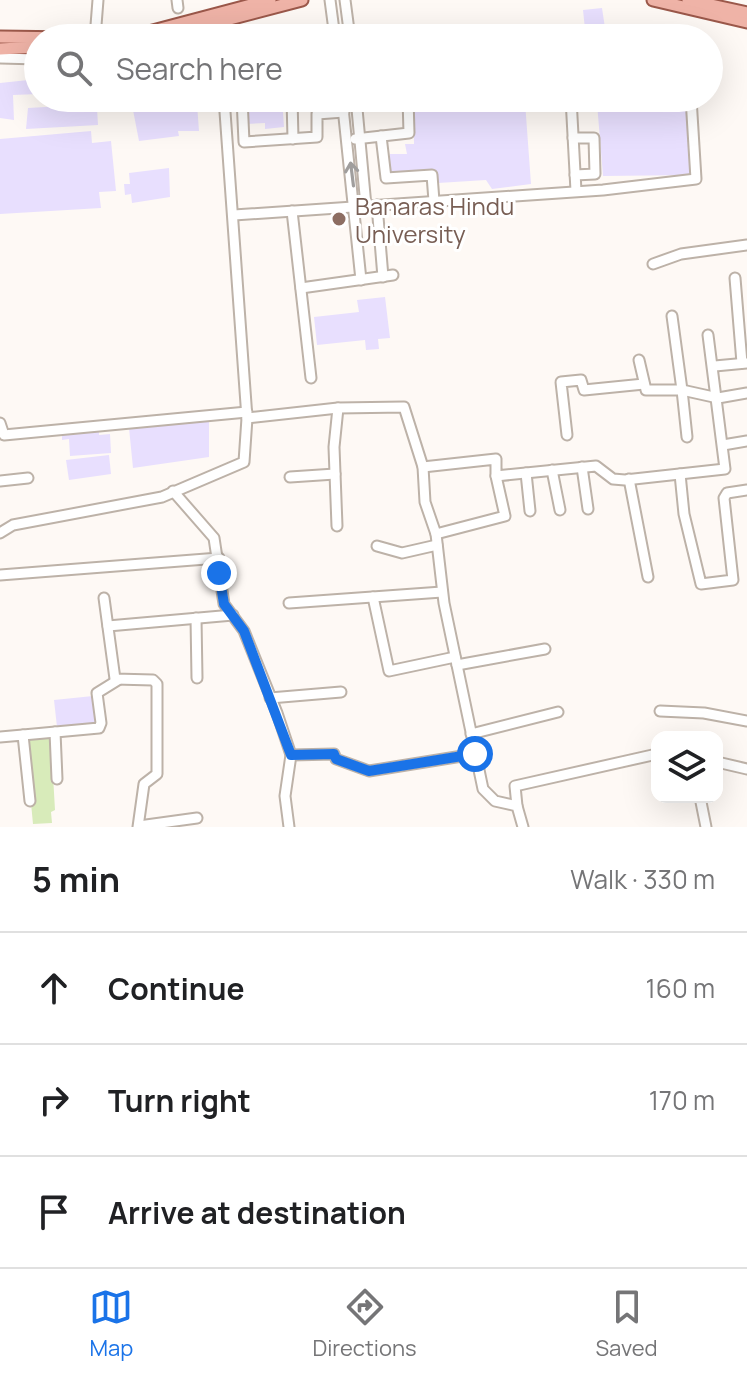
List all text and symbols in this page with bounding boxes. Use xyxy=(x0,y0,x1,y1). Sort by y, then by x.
search box xyxy=(24,24,723,112)
icon: search xyxy=(52,46,96,90)
text: Search here xyxy=(116,48,283,89)
one-way arrow xyxy=(344,161,359,188)
place label: Banaras Hindu University xyxy=(355,189,514,250)
marker: Banaras Hindu University xyxy=(330,210,348,228)
route end xyxy=(201,555,237,591)
map controls xyxy=(651,731,723,803)
button: layers xyxy=(651,731,723,803)
route start xyxy=(457,736,493,772)
text: 5 min xyxy=(32,856,120,902)
text: Walk · 330 m xyxy=(570,861,715,897)
icon: ahead xyxy=(32,966,76,1010)
text: Continue xyxy=(108,968,244,1009)
text: 160 m xyxy=(646,970,715,1006)
icon: right xyxy=(32,1078,76,1122)
text: Turn right xyxy=(108,1080,251,1121)
text: 170 m xyxy=(649,1082,715,1118)
icon: arrive xyxy=(32,1190,76,1234)
text: Arrive at destination xyxy=(108,1192,406,1233)
tab: Map xyxy=(89,1285,133,1363)
tab: Directions xyxy=(312,1285,417,1363)
tab: Saved xyxy=(596,1285,658,1363)

